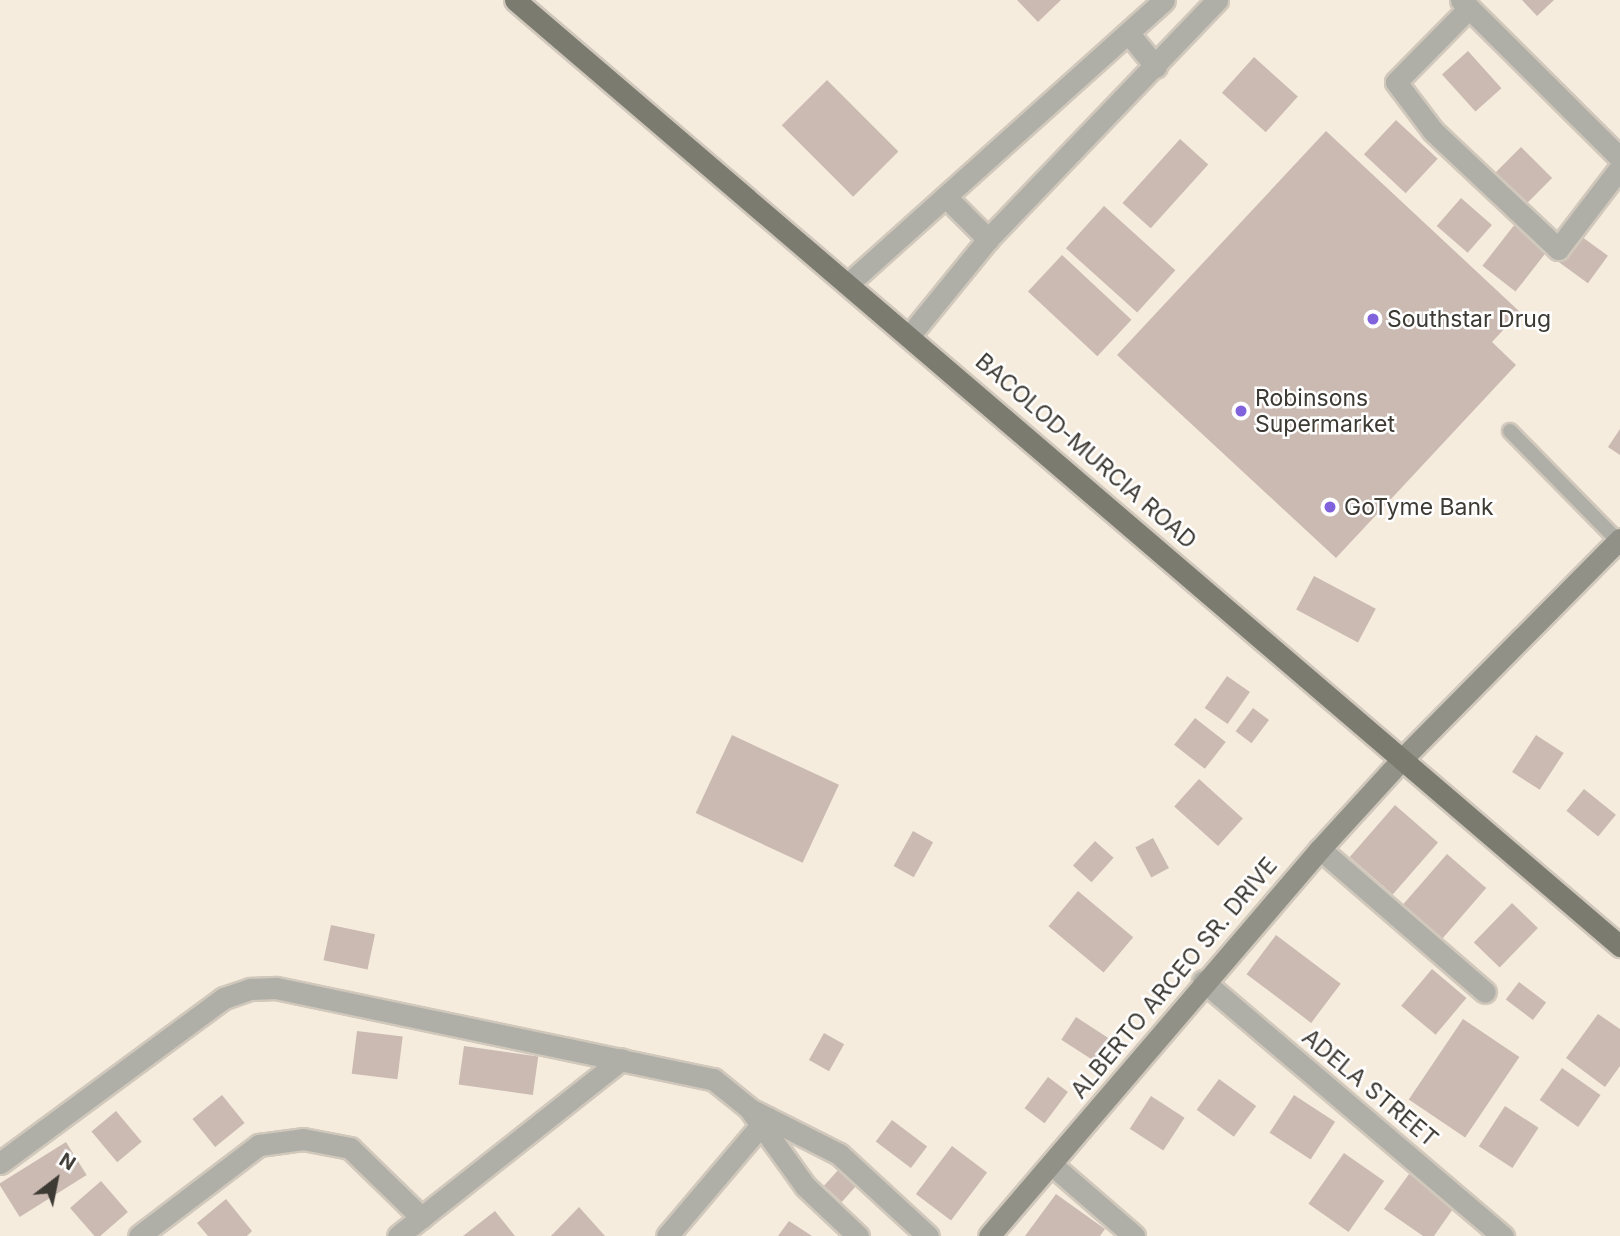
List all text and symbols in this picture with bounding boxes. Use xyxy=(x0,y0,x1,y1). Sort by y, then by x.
place label: Southstar Drug xyxy=(1387,305,1551,333)
marker: Southstar Drug xyxy=(1365,311,1381,327)
street label: BACOLOD-MURCIA ROAD xyxy=(970,348,1202,554)
place label: Robinsons Supermarket xyxy=(1255,384,1395,438)
marker: Robinsons Supermarket xyxy=(1233,403,1249,419)
place label: GoTyme Bank xyxy=(1344,493,1494,521)
marker: GoTyme Bank xyxy=(1322,499,1338,515)
street label: ALBERTO ARCEO SR. DRIVE xyxy=(1065,852,1283,1104)
street label: ADELA STREET xyxy=(1297,1023,1443,1153)
north arrow xyxy=(21,1145,91,1215)
text: N xyxy=(55,1148,80,1175)

